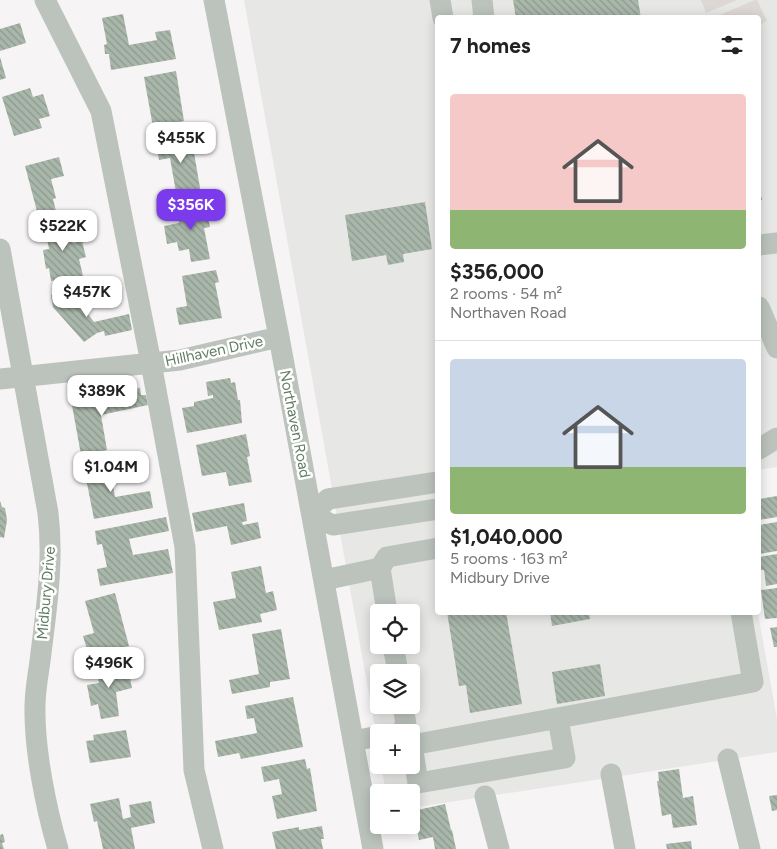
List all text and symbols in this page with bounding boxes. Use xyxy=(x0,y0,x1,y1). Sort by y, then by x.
icon: filters xyxy=(718,31,746,59)
text: 7 homes xyxy=(450,33,531,58)
pin: $455K xyxy=(146,121,216,164)
icon: home xyxy=(553,126,643,216)
text: $455K xyxy=(157,128,205,147)
pin: $356K xyxy=(156,188,226,231)
text: $356K xyxy=(168,195,215,214)
pin: $522K xyxy=(28,210,98,252)
text: $522K xyxy=(39,216,87,235)
text: $356,000 xyxy=(450,259,544,284)
pin: $457K xyxy=(52,276,122,318)
text: $457K xyxy=(63,282,111,301)
text: 2 rooms · 54 m² xyxy=(450,284,562,303)
text: Northaven Road xyxy=(450,303,567,322)
street label: Hillhaven Drive xyxy=(163,332,265,370)
street label: Northaven Road xyxy=(276,369,314,479)
pin: $389K xyxy=(67,374,137,417)
text: $389K xyxy=(78,381,126,400)
icon: home xyxy=(553,392,643,482)
pin: $1.04M xyxy=(70,450,152,493)
text: $1.04M xyxy=(84,457,138,476)
text: $1,040,000 xyxy=(450,524,563,549)
street label: Midbury Drive xyxy=(33,546,59,640)
text: 5 rooms · 163 m² xyxy=(450,549,568,568)
text: Midbury Drive xyxy=(450,568,550,587)
map controls xyxy=(370,604,420,834)
button: locate xyxy=(370,604,420,654)
pin: $496K xyxy=(74,646,144,689)
text: $496K xyxy=(85,653,133,672)
button: layers xyxy=(370,664,420,714)
button: + xyxy=(370,724,420,774)
button: − xyxy=(370,784,420,834)

